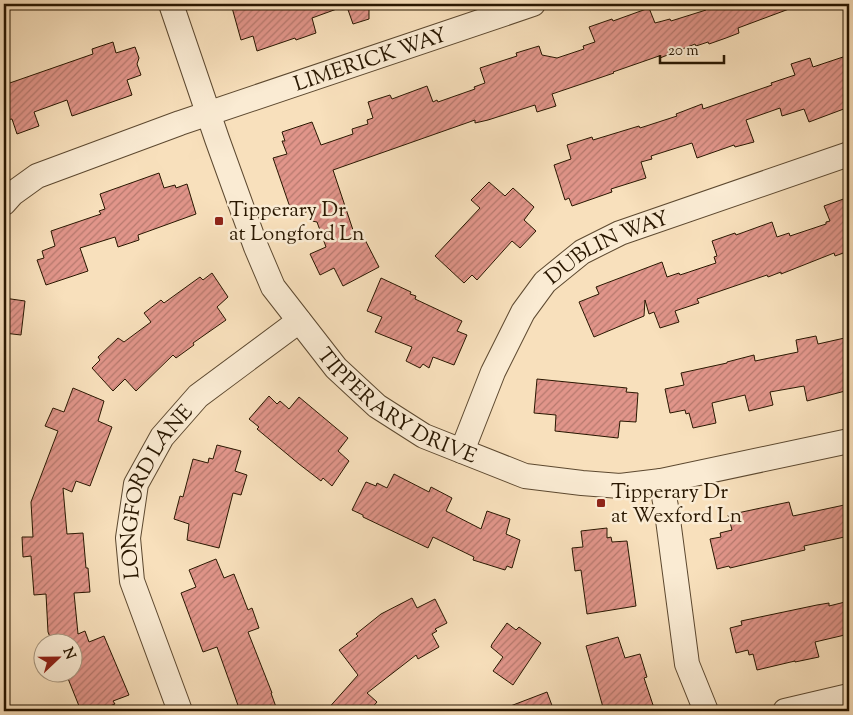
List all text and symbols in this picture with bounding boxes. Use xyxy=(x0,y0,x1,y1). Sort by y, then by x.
street label: LIMERICK WAY xyxy=(290,21,451,100)
scale bar xyxy=(660,32,724,64)
text: 20 m xyxy=(668,41,699,62)
place label: Tipperary Dr at Longford Ln xyxy=(229,196,364,250)
street label: DUBLIN WAY xyxy=(539,204,673,293)
marker: Tipperary Dr at Longford Ln xyxy=(213,215,225,227)
street label: TIPPERARY DRIVE xyxy=(309,342,481,473)
street label: LONGFORD LANE xyxy=(115,398,201,580)
place label: Tipperary Dr at Wexford Ln xyxy=(611,478,742,532)
marker: Tipperary Dr at Wexford Ln xyxy=(595,497,607,509)
north arrow xyxy=(32,632,82,682)
text: N xyxy=(57,645,80,663)

